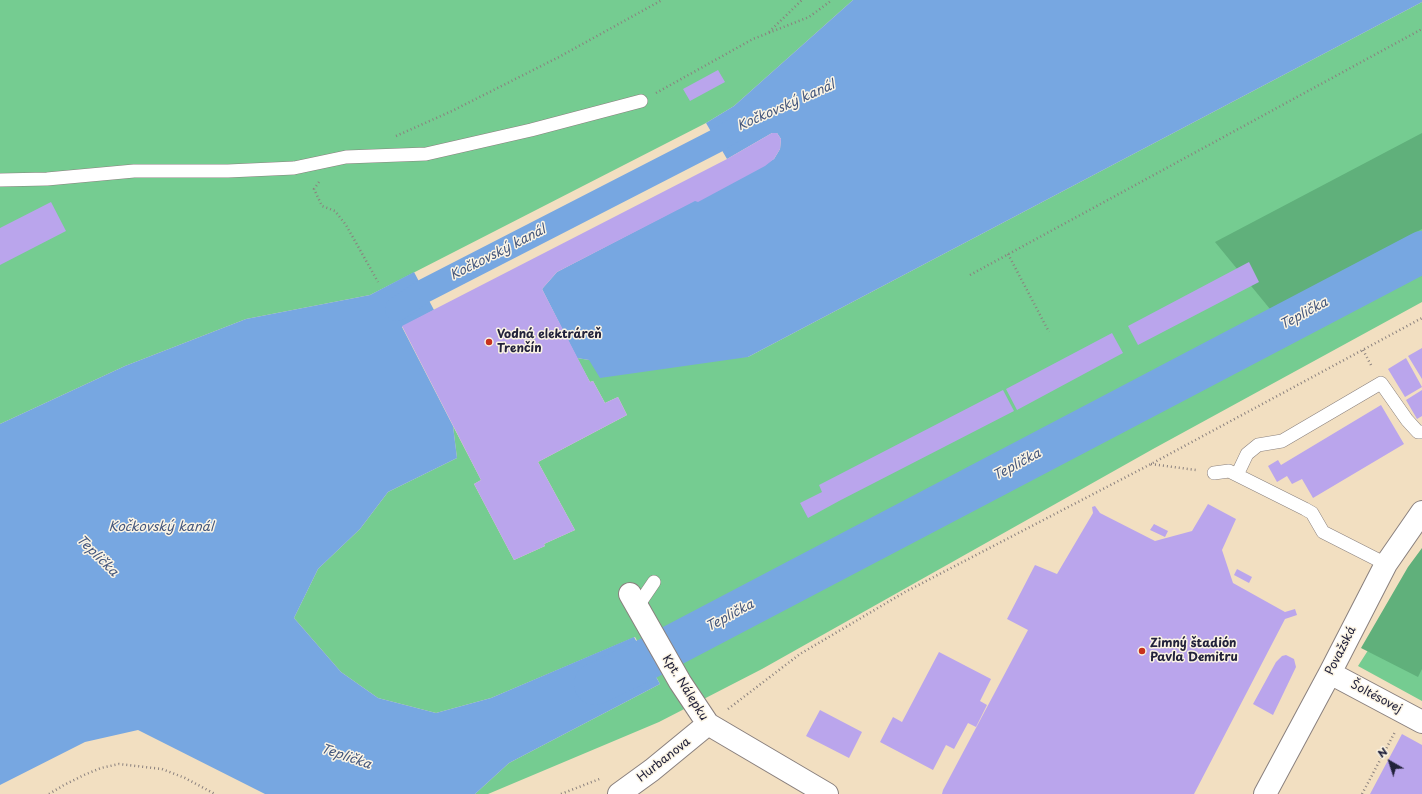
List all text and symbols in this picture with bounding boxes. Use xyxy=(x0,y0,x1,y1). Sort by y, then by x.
water label: Kočkovský kanál xyxy=(735,77,837,135)
water label: Kočkovský kanál xyxy=(448,222,548,284)
water label: Teplička xyxy=(1277,295,1331,333)
place label: Vodná elektráreň Trenčín xyxy=(497,328,602,356)
marker: Vodná elektráreň Trenčín xyxy=(484,337,494,347)
water label: Teplička xyxy=(990,446,1044,484)
water label: Kočkovský kanál xyxy=(108,519,214,535)
water label: Teplička xyxy=(73,532,121,580)
water label: Teplička xyxy=(703,597,757,635)
street label: Považská xyxy=(1323,624,1359,678)
place label: Zimný štadión Pavla Demitru xyxy=(1150,637,1238,665)
marker: Zimný štadión Pavla Demitru xyxy=(1137,646,1147,656)
street label: Kpt. Nálepku xyxy=(659,652,711,724)
street label: Šoltésovej xyxy=(1348,677,1404,717)
street label: Hurbanova xyxy=(634,735,694,785)
water label: Teplička xyxy=(319,741,373,773)
north arrow xyxy=(1370,742,1410,782)
text: N xyxy=(1373,743,1391,762)

